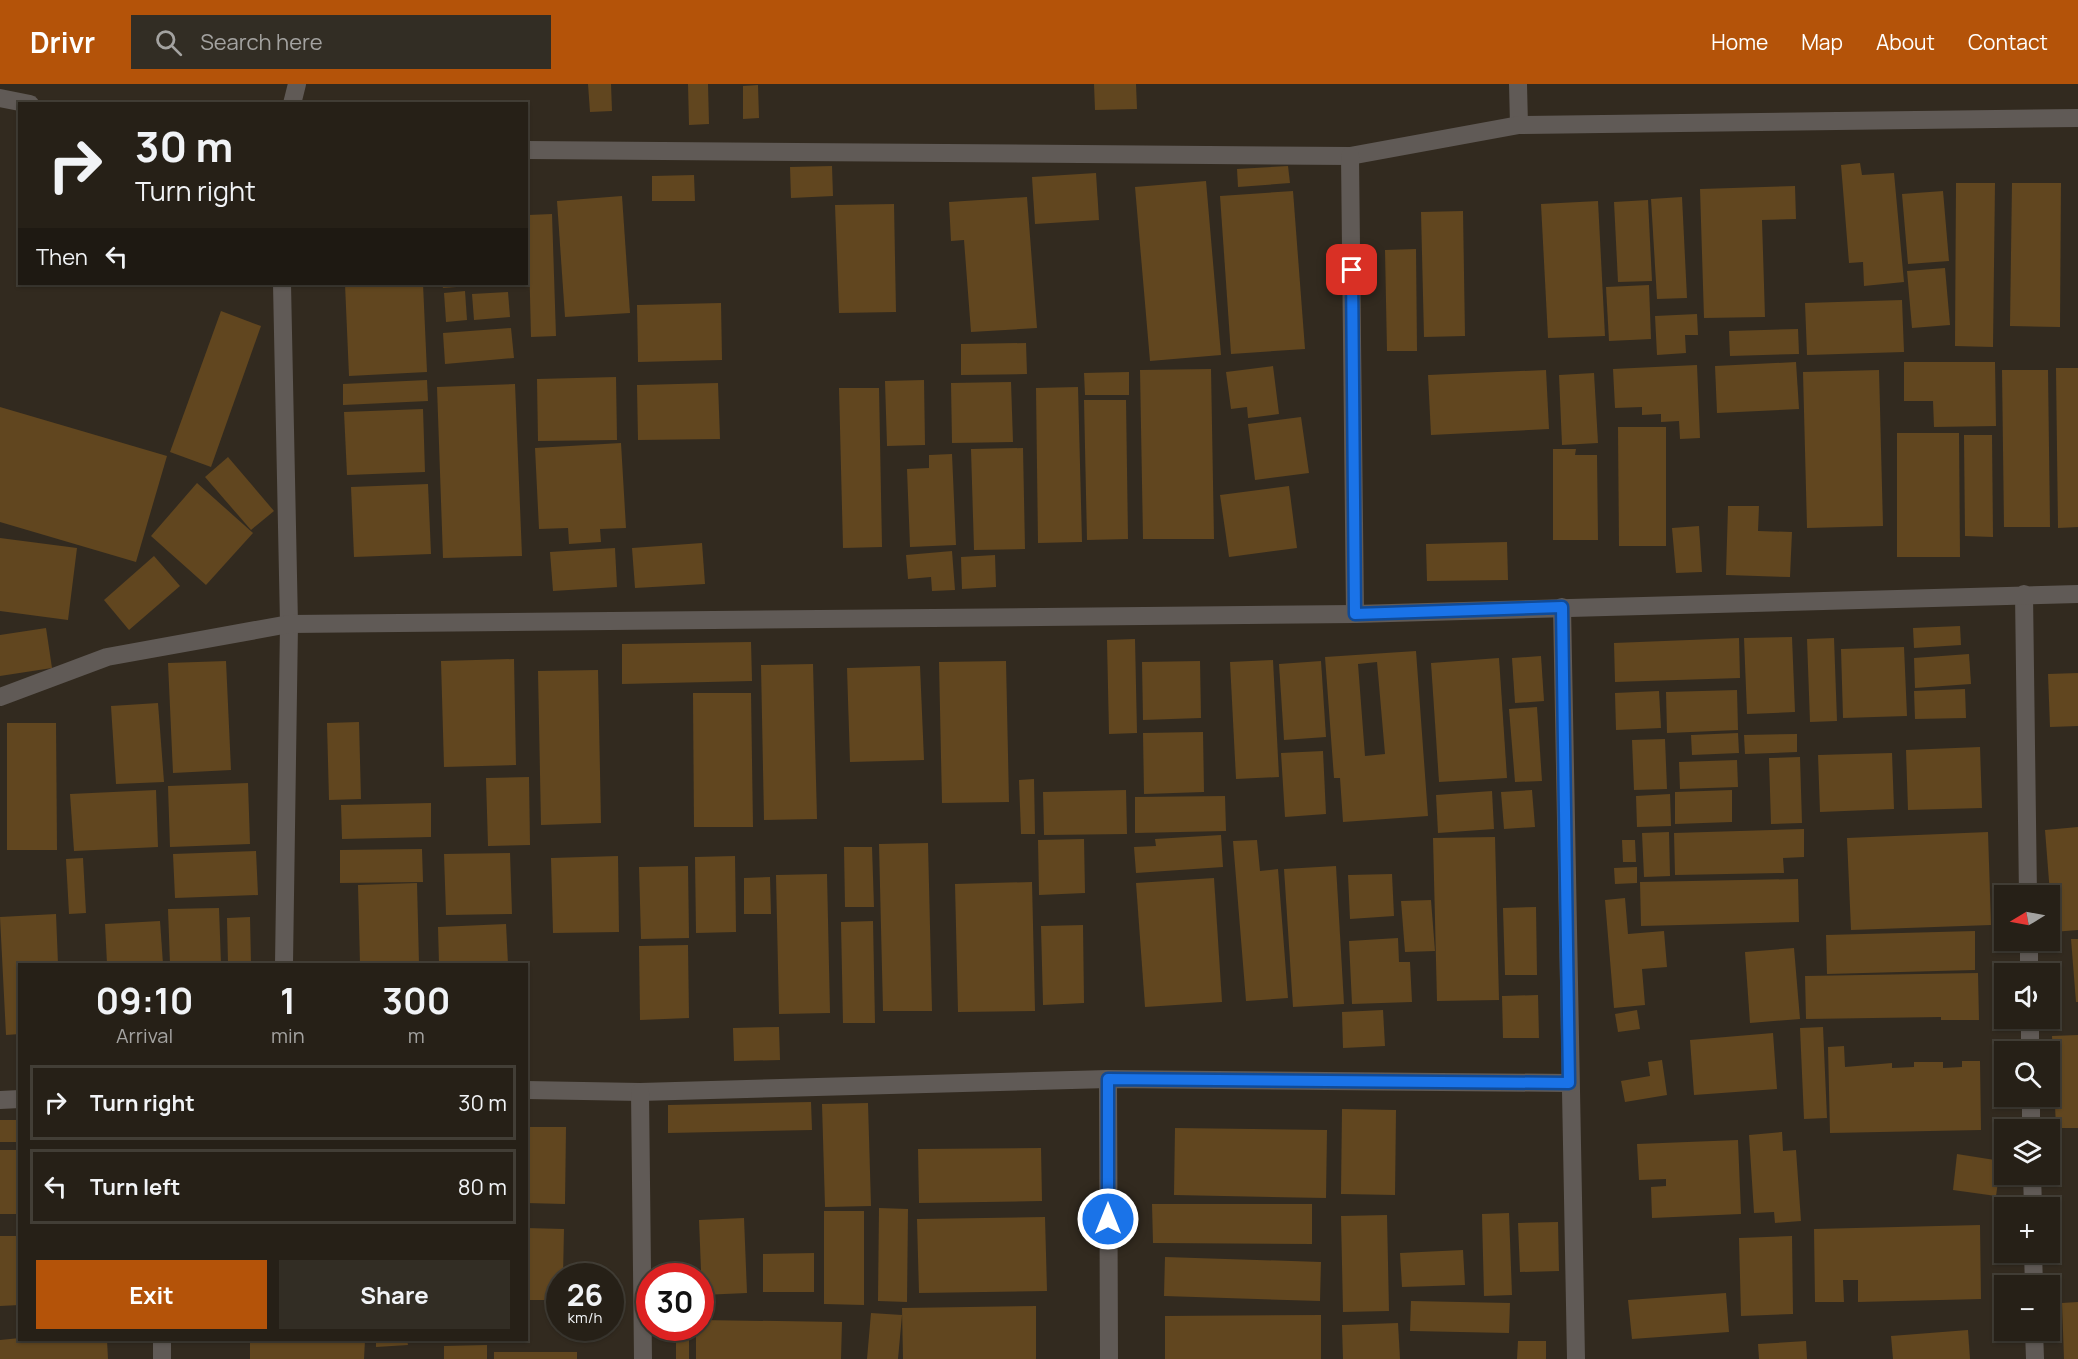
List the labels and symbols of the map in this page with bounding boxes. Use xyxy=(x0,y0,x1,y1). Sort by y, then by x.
pin xyxy=(1326,244,1377,295)
north arrow xyxy=(1994,885,2060,951)
position arrow xyxy=(1076,1187,1140,1251)
speed limit sign: 30 xyxy=(636,1263,714,1341)

